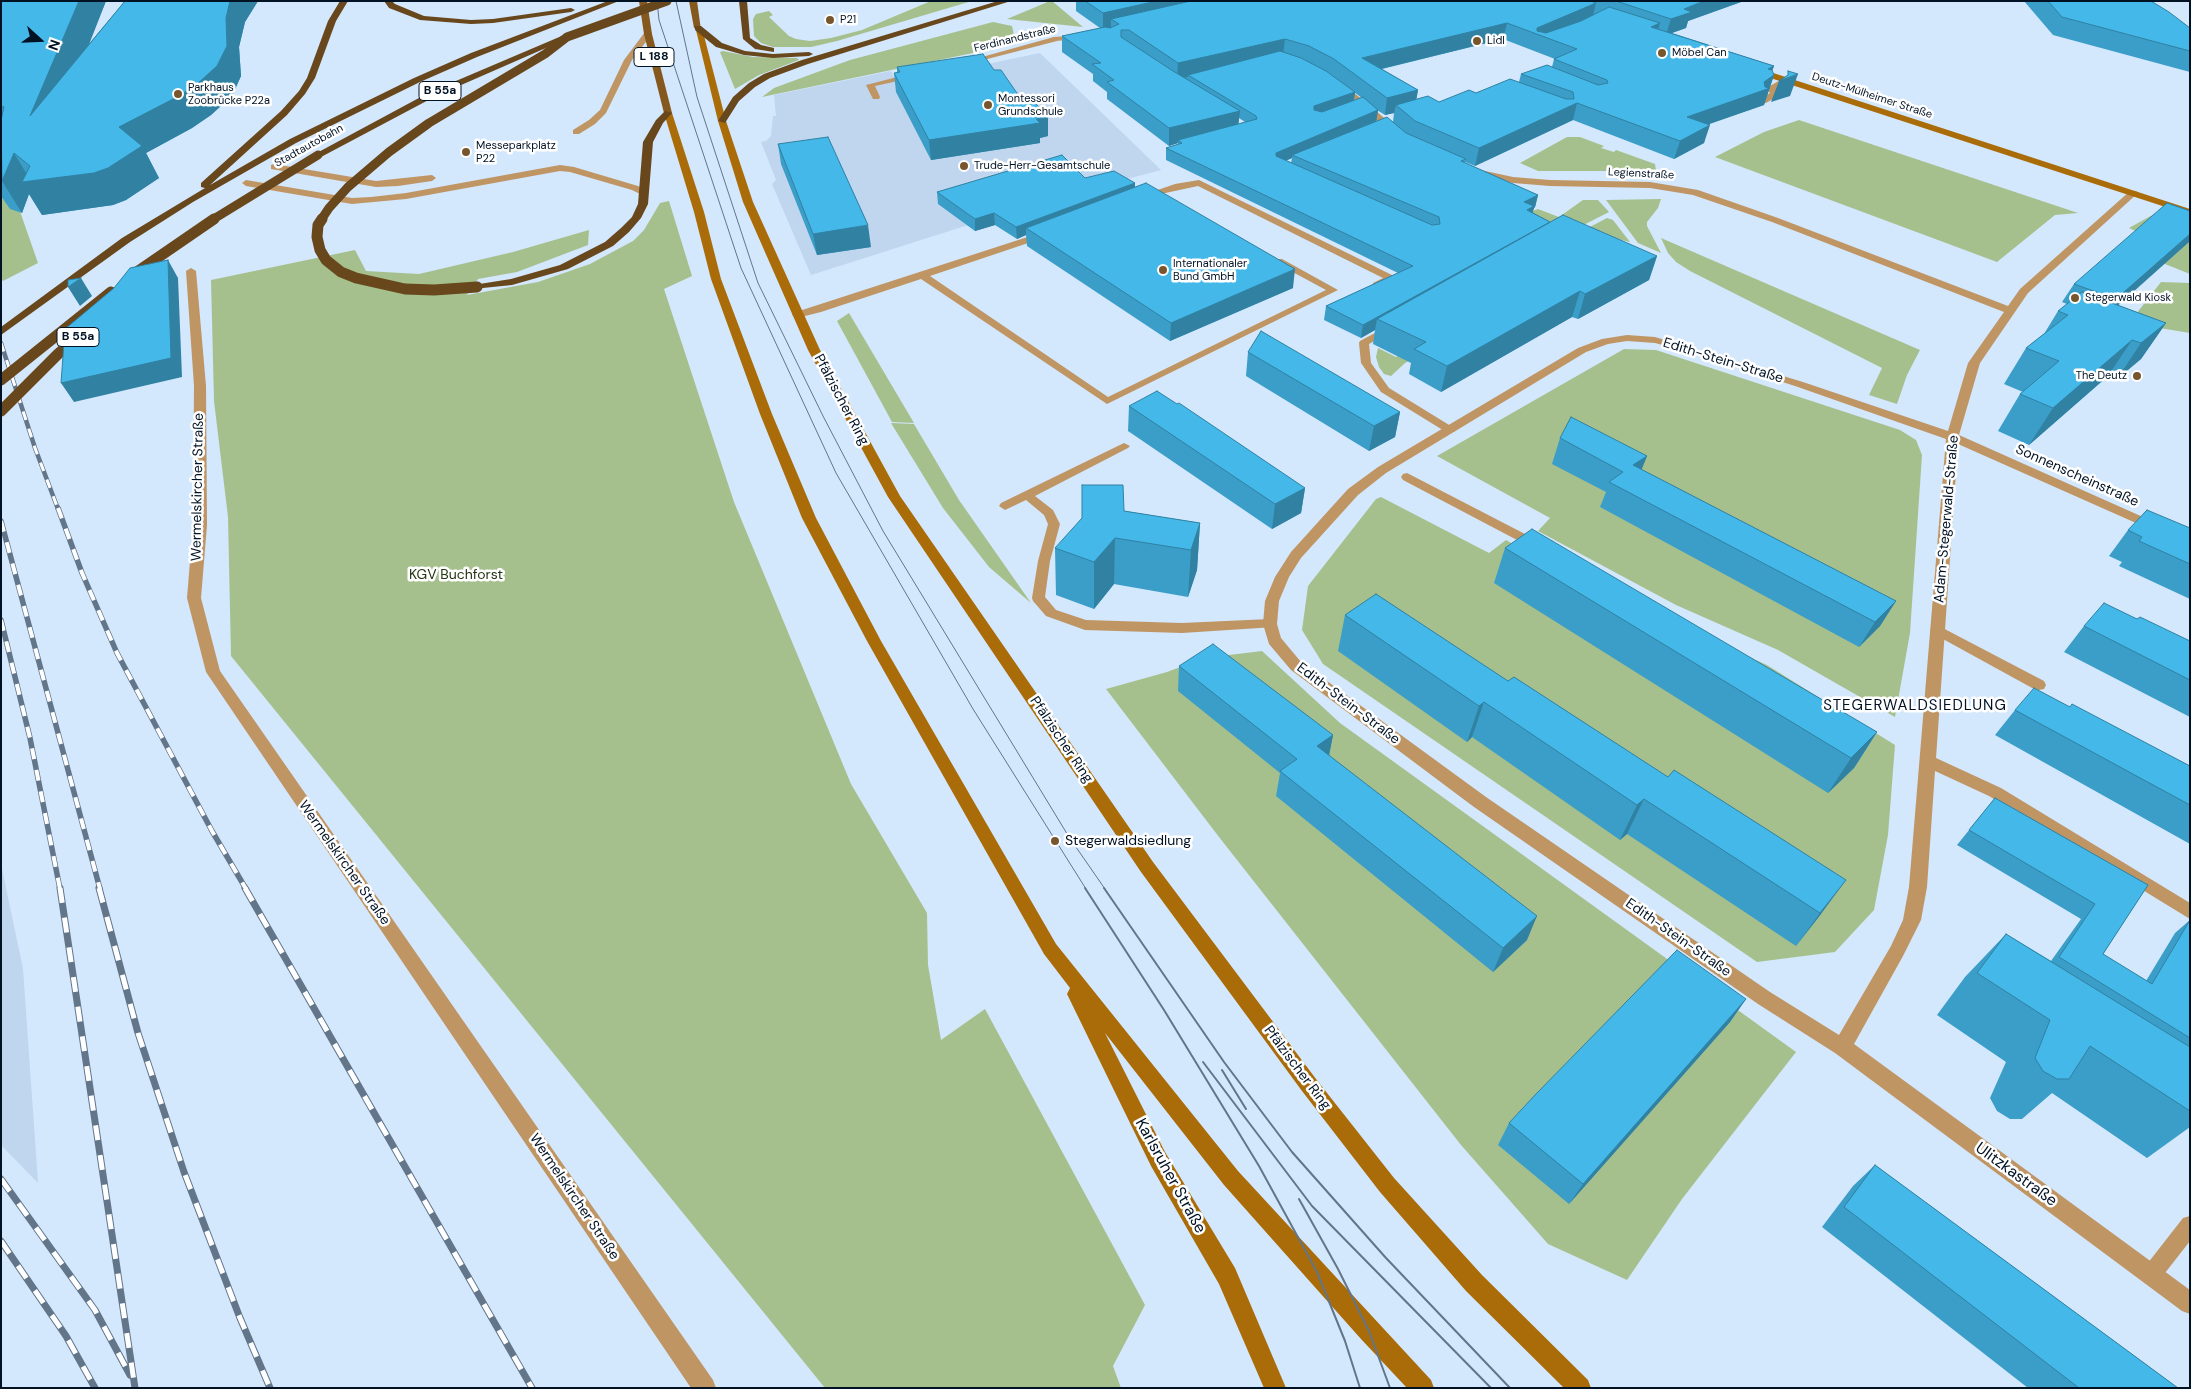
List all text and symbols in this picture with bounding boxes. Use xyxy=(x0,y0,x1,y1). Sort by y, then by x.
place label: P21 xyxy=(840,13,856,27)
marker: P21 xyxy=(824,14,836,26)
north arrow xyxy=(15,15,65,65)
street label: Ferdinandstraße xyxy=(973,22,1057,56)
place label: Lidl xyxy=(1487,34,1505,48)
marker: Lidl xyxy=(1471,35,1483,47)
text: N xyxy=(44,37,64,53)
place label: Möbel Can xyxy=(1672,46,1726,60)
marker: Möbel Can xyxy=(1656,47,1668,59)
road number: L 188 xyxy=(634,48,674,66)
street label: Deutz-Mülheimer Straße xyxy=(1810,70,1934,122)
place label: Parkhaus Zoobrücke P22a xyxy=(188,81,270,107)
road number: B 55a xyxy=(419,82,461,100)
marker: Parkhaus Zoobrücke P22a xyxy=(172,88,184,100)
place label: Montessori Grundschule xyxy=(998,92,1063,118)
marker: Montessori Grundschule xyxy=(982,99,994,111)
street label: Stadtautobahn xyxy=(272,122,346,170)
place label: Messeparkplatz P22 xyxy=(476,139,556,165)
marker: Messeparkplatz P22 xyxy=(460,146,472,158)
place label: Trude-Herr-Gesamtschule xyxy=(974,159,1110,173)
marker: Trude-Herr-Gesamtschule xyxy=(958,160,970,172)
street label: Legienstraße xyxy=(1608,166,1674,182)
place label: Internationaler Bund GmbH xyxy=(1173,257,1247,283)
marker: Internationaler Bund GmbH xyxy=(1157,264,1169,276)
place label: Stegerwald Kiosk xyxy=(2085,291,2171,305)
marker: Stegerwald Kiosk xyxy=(2069,292,2081,304)
road number: B 55a xyxy=(57,328,99,347)
street label: Edith-Stein-Straße xyxy=(1661,335,1785,387)
street label: Pfälzischer Ring xyxy=(810,352,872,448)
place label: The Deutz xyxy=(2076,369,2127,383)
marker: The Deutz xyxy=(2131,370,2143,382)
street label: Wermelskircher Straße xyxy=(188,413,208,561)
street label: Adam-Stegerwald-Straße xyxy=(1931,434,1963,604)
street label: Sonnenscheinstraße xyxy=(2013,441,2141,511)
park label: KGV Buchforst xyxy=(409,567,503,583)
street label: Edith-Stein-Straße xyxy=(1293,660,1403,748)
street label: Pfälzischer Ring xyxy=(1026,694,1096,786)
district label: STEGERWALDSIEDLUNG xyxy=(1821,697,2009,715)
street label: Wermelskircher Straße xyxy=(295,797,393,929)
place label: Stegerwaldsiedlung xyxy=(1065,833,1191,849)
marker: Stegerwaldsiedlung xyxy=(1049,835,1061,847)
street label: Edith-Stein-Straße xyxy=(1622,895,1734,981)
street label: Pfälzischer Ring xyxy=(1260,1023,1334,1113)
street label: Karlsruher Straße xyxy=(1130,1115,1210,1237)
street label: Wermelskircher Straße xyxy=(526,1131,622,1263)
street label: Ulitzkastraße xyxy=(1971,1139,2061,1211)

